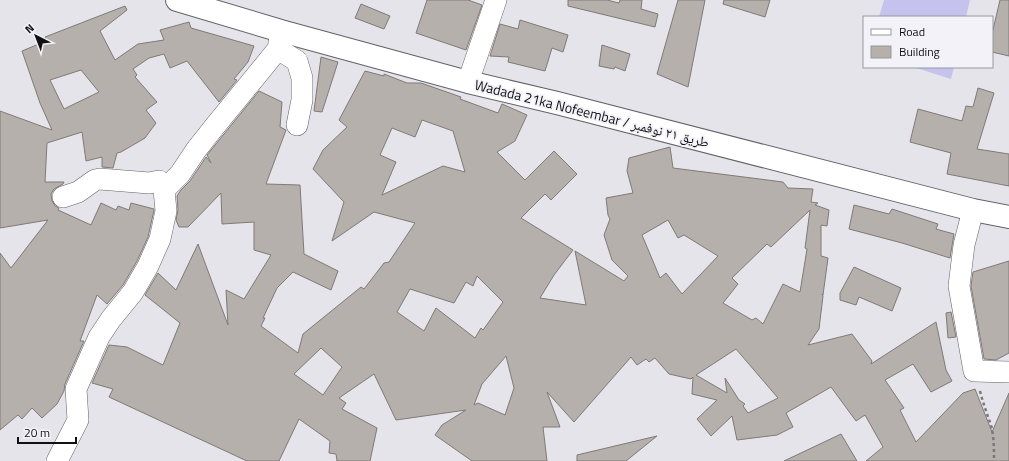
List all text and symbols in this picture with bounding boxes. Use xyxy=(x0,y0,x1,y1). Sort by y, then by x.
north arrow xyxy=(16,16,56,56)
legend xyxy=(863,16,993,68)
text: N xyxy=(21,20,37,37)
text: Road xyxy=(899,22,925,41)
text: Building xyxy=(899,42,940,61)
street label: Wadada 21ka Nofeembar / طريق ٢١ نوفمبر xyxy=(472,74,712,152)
scale bar xyxy=(18,419,76,445)
text: 20 m xyxy=(24,423,50,442)

